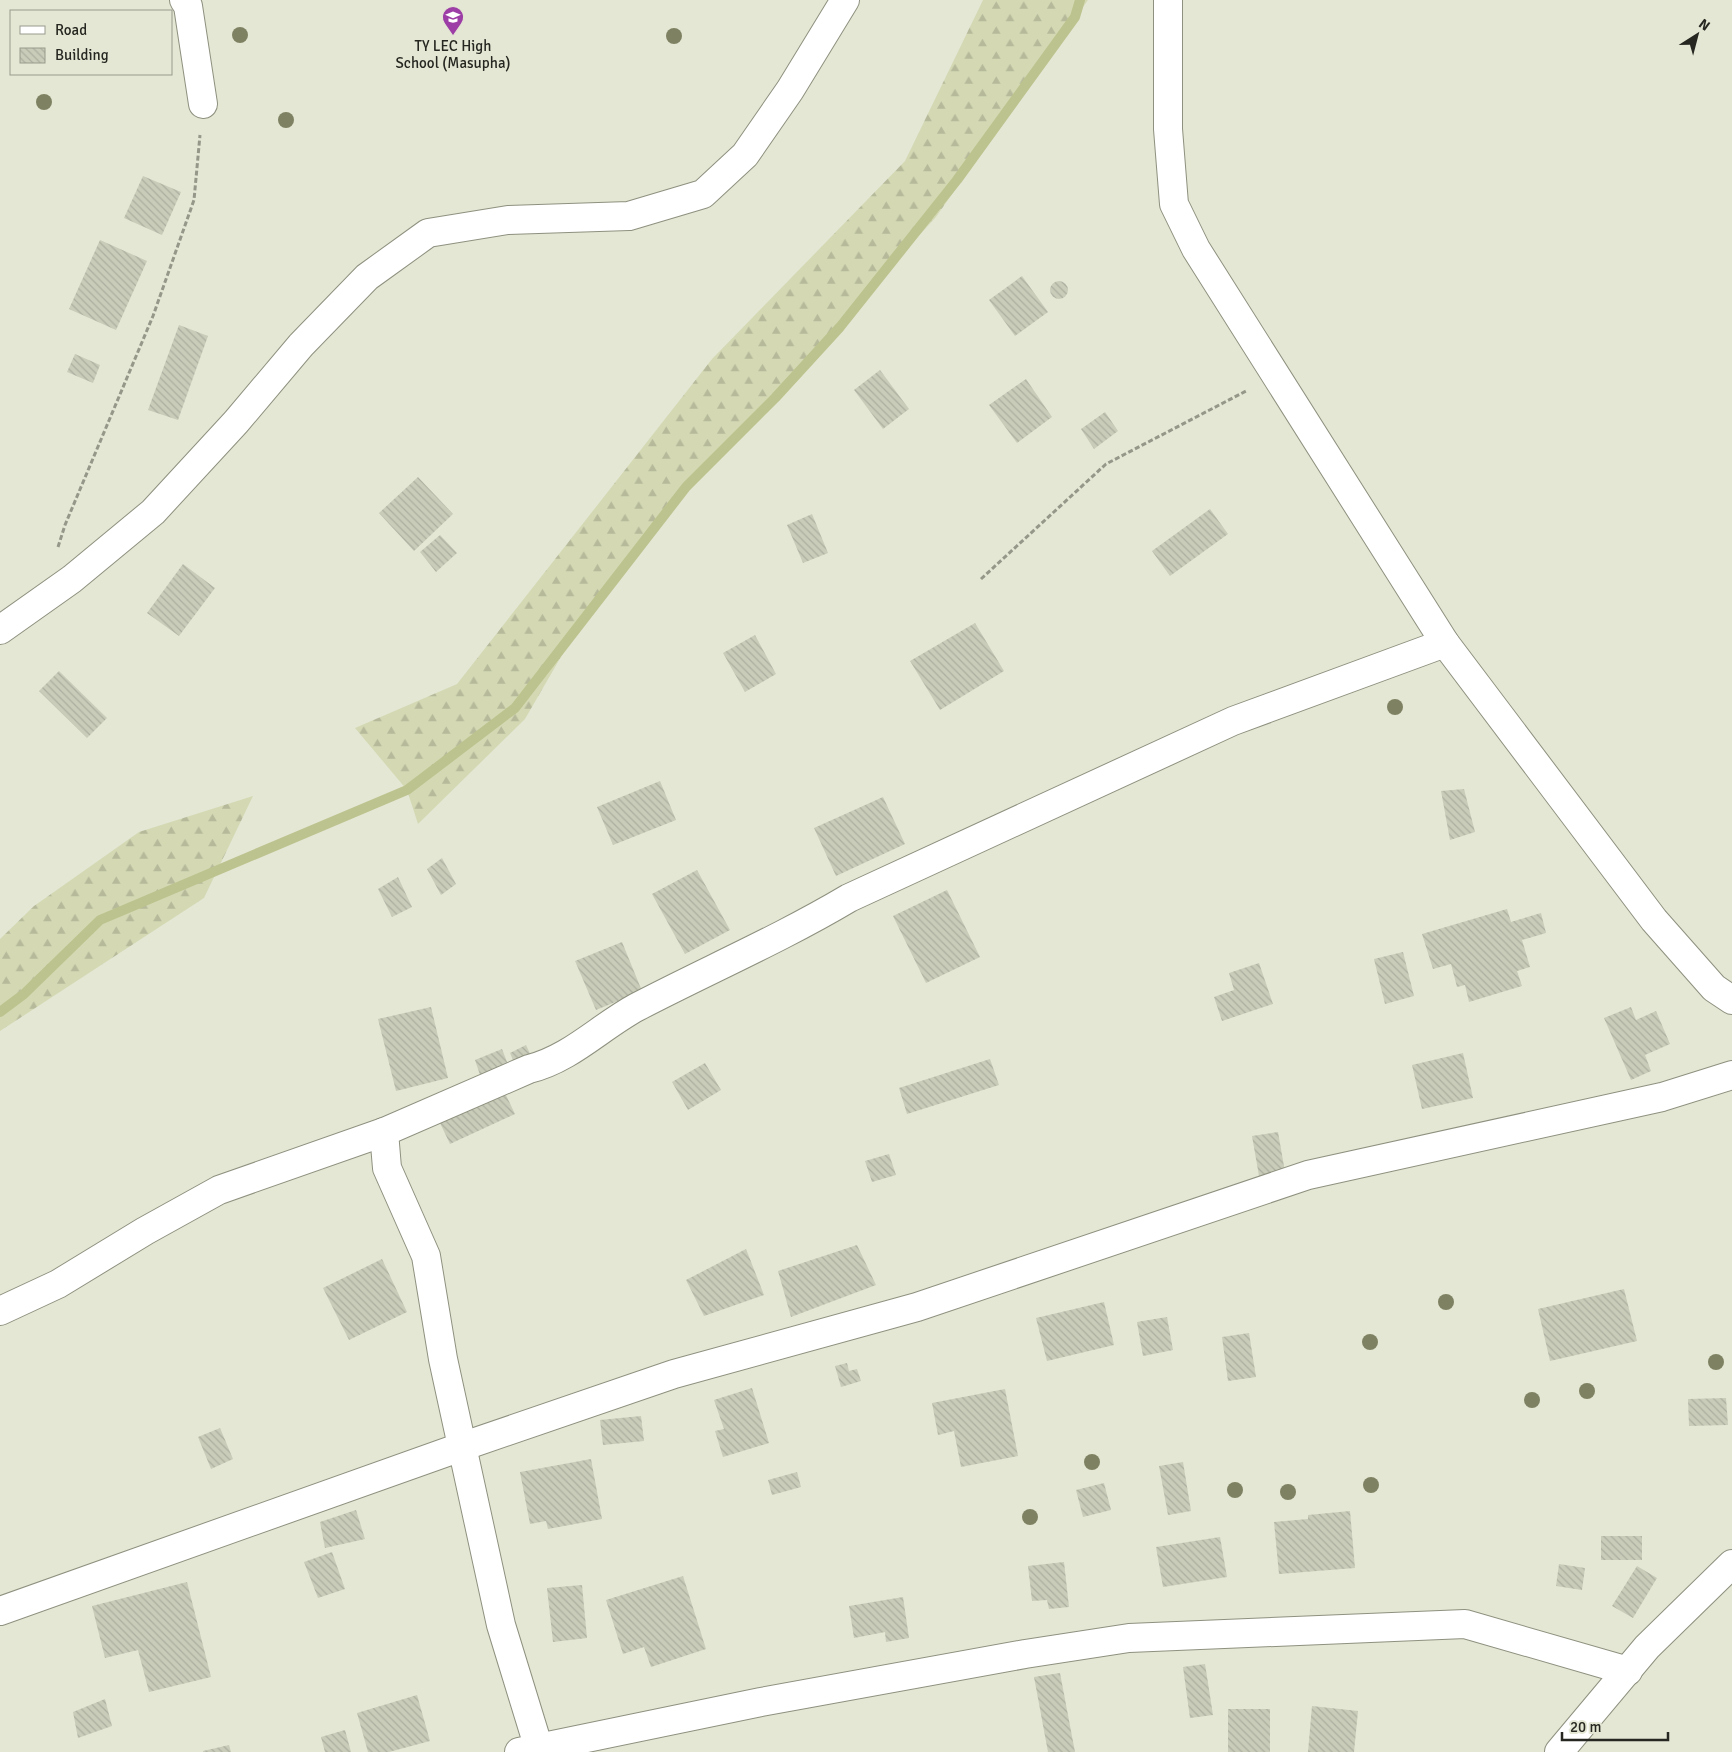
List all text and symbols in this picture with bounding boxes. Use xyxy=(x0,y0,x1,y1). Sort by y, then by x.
school or university icon: TY LEC High School (Masupha) xyxy=(441,5,465,36)
legend xyxy=(10,10,172,75)
north arrow xyxy=(1672,10,1722,60)
text: N xyxy=(1695,15,1713,35)
text: Road xyxy=(55,21,87,39)
place label: TY LEC High School (Masupha) xyxy=(395,37,511,72)
text: Building xyxy=(55,46,109,64)
scale bar xyxy=(1562,1710,1668,1742)
text: 20 m xyxy=(1570,1718,1601,1736)

